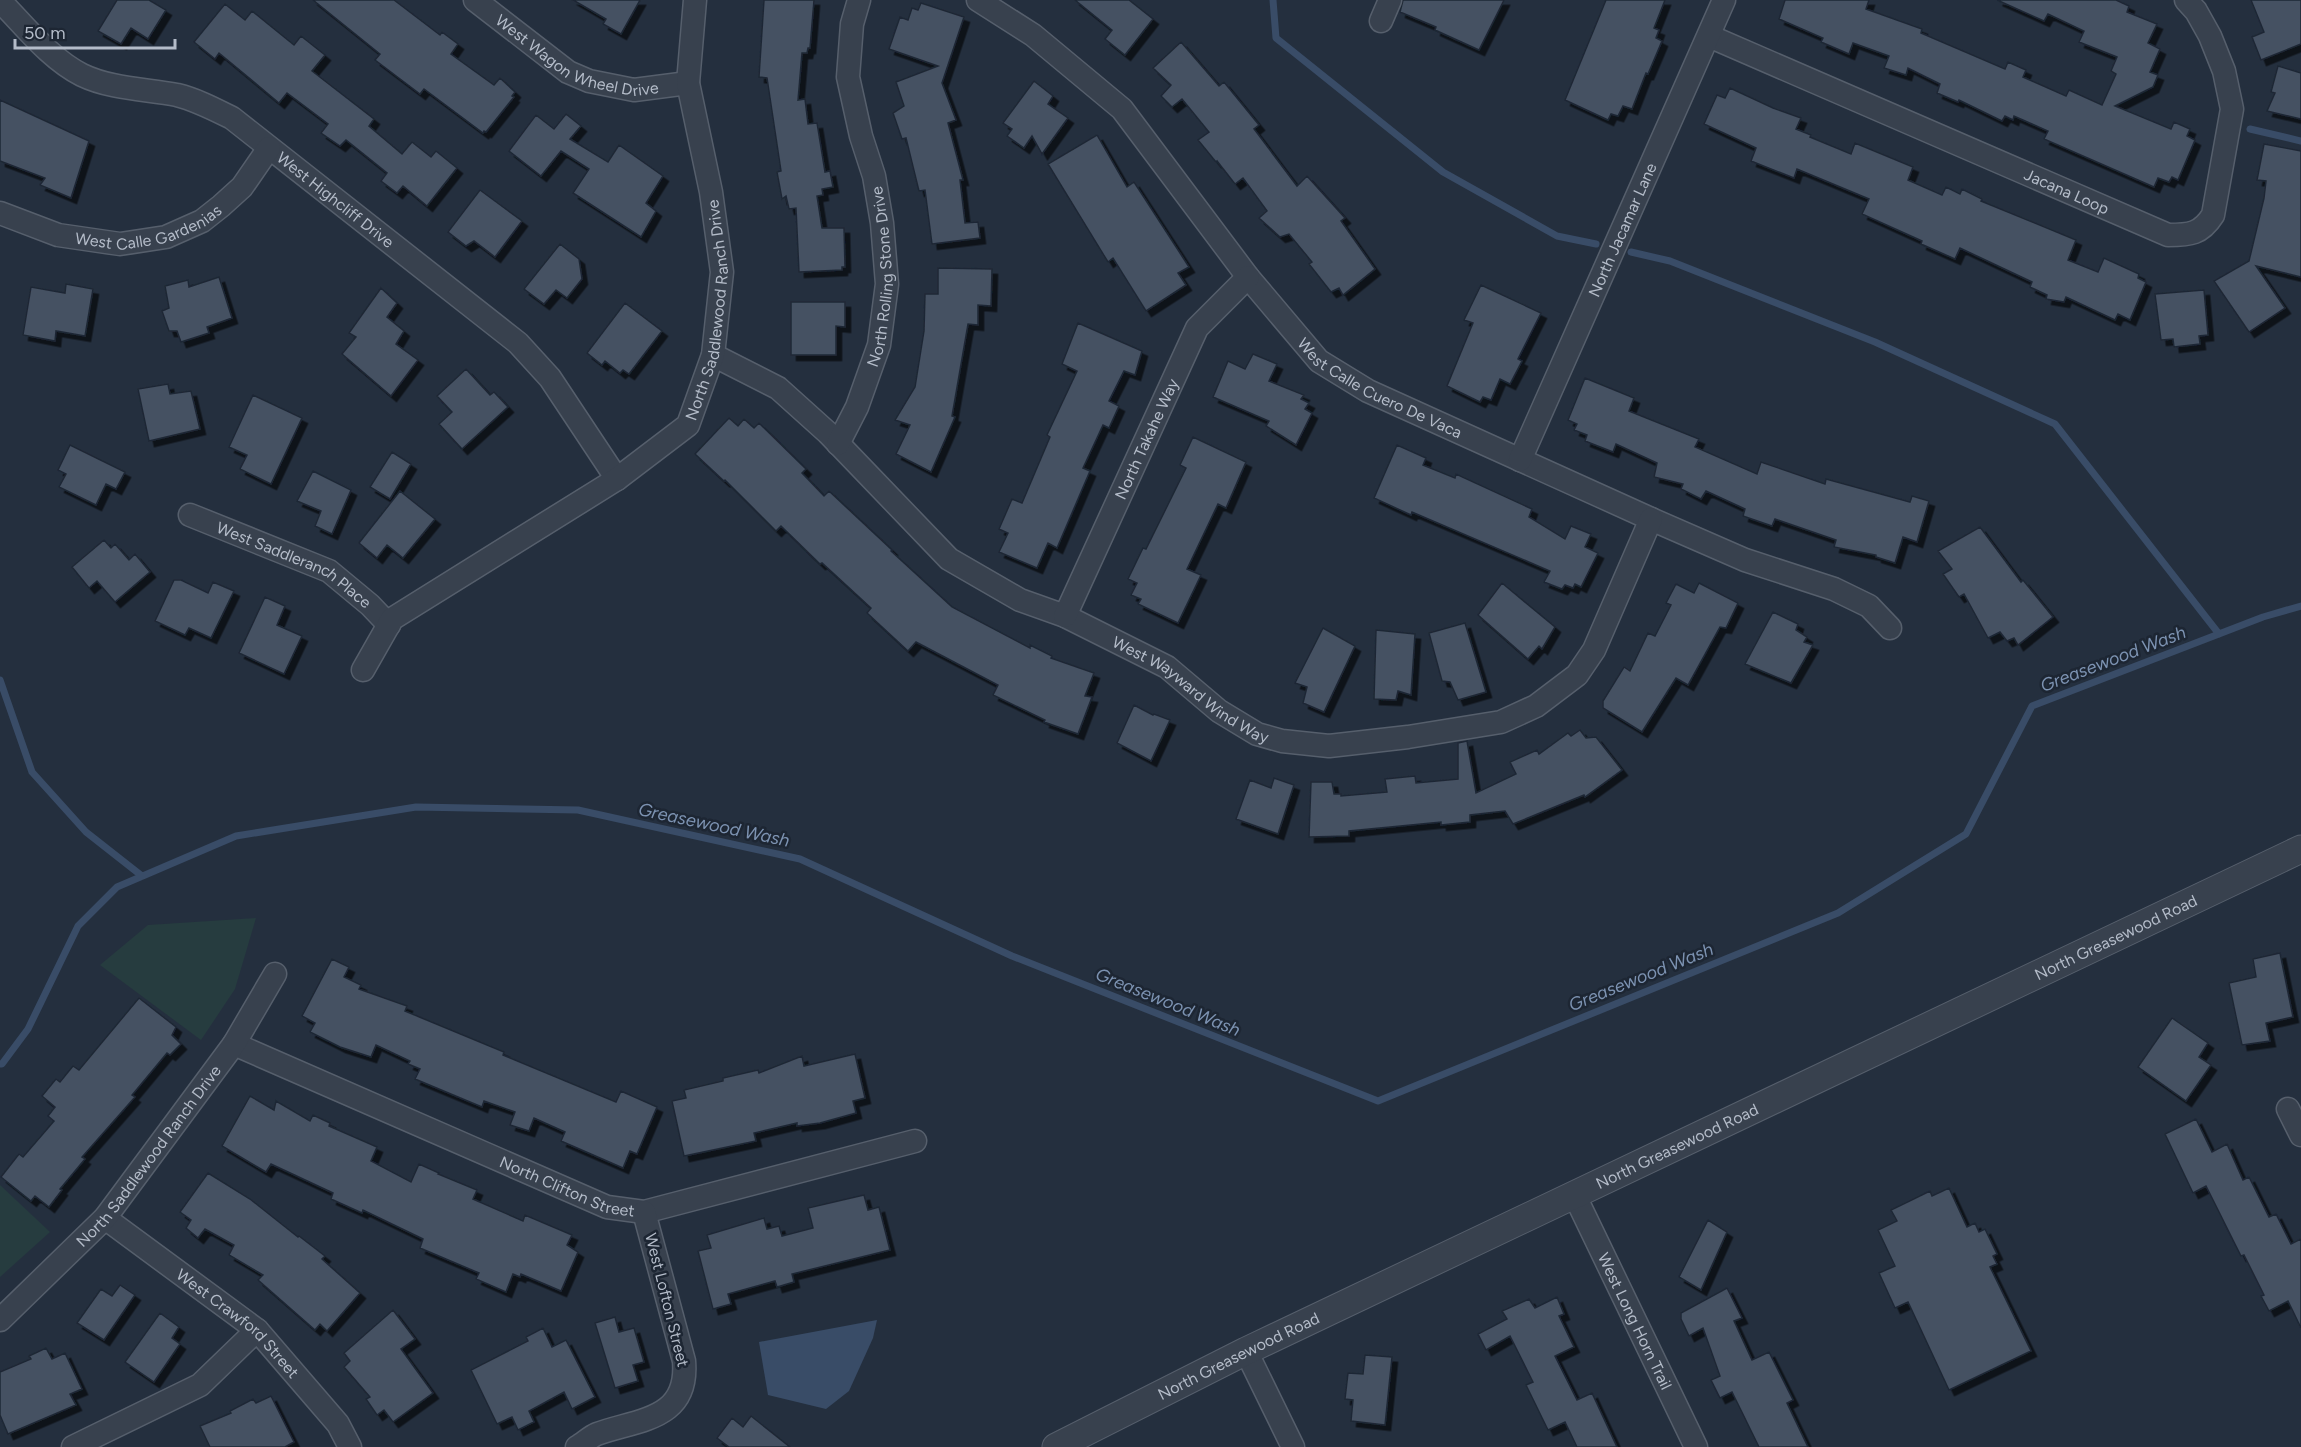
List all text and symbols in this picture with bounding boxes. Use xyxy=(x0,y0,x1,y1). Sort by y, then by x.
street label: West Wagon Wheel Drive xyxy=(492,10,660,100)
scale bar xyxy=(15,12,176,50)
text: 50 m xyxy=(24,22,66,44)
street label: West Highcliff Drive xyxy=(273,148,398,252)
street label: North Jacamar Lane xyxy=(1584,159,1660,300)
street label: Jacana Loop xyxy=(2021,164,2112,218)
street label: North Rolling Stone Drive xyxy=(863,185,897,369)
street label: North Saddlewood Ranch Drive xyxy=(681,198,732,423)
street label: West Calle Gardenias xyxy=(74,200,225,254)
street label: West Calle Cuero De Vaca xyxy=(1294,334,1465,442)
street label: North Takahe Way xyxy=(1110,375,1182,502)
street label: West Saddleranch Place xyxy=(214,517,376,612)
water label: Greasewood Wash xyxy=(2037,621,2189,697)
street label: West Wayward Wind Way xyxy=(1109,632,1272,746)
water label: Greasewood Wash xyxy=(636,798,792,852)
street label: North Greasewood Road xyxy=(2031,890,2200,984)
water label: Greasewood Wash xyxy=(1565,938,1717,1016)
water label: Greasewood Wash xyxy=(1092,963,1244,1041)
street label: North Saddlewood Ranch Drive xyxy=(72,1061,225,1250)
street label: North Greasewood Road xyxy=(1593,1099,1761,1193)
street label: North Clifton Street xyxy=(497,1152,636,1220)
street label: West Lofton Street xyxy=(641,1231,693,1369)
street label: West Long Horn Trail xyxy=(1594,1250,1676,1392)
street label: West Crawford Street xyxy=(173,1265,303,1382)
street label: North Greasewood Road xyxy=(1154,1308,1322,1404)

